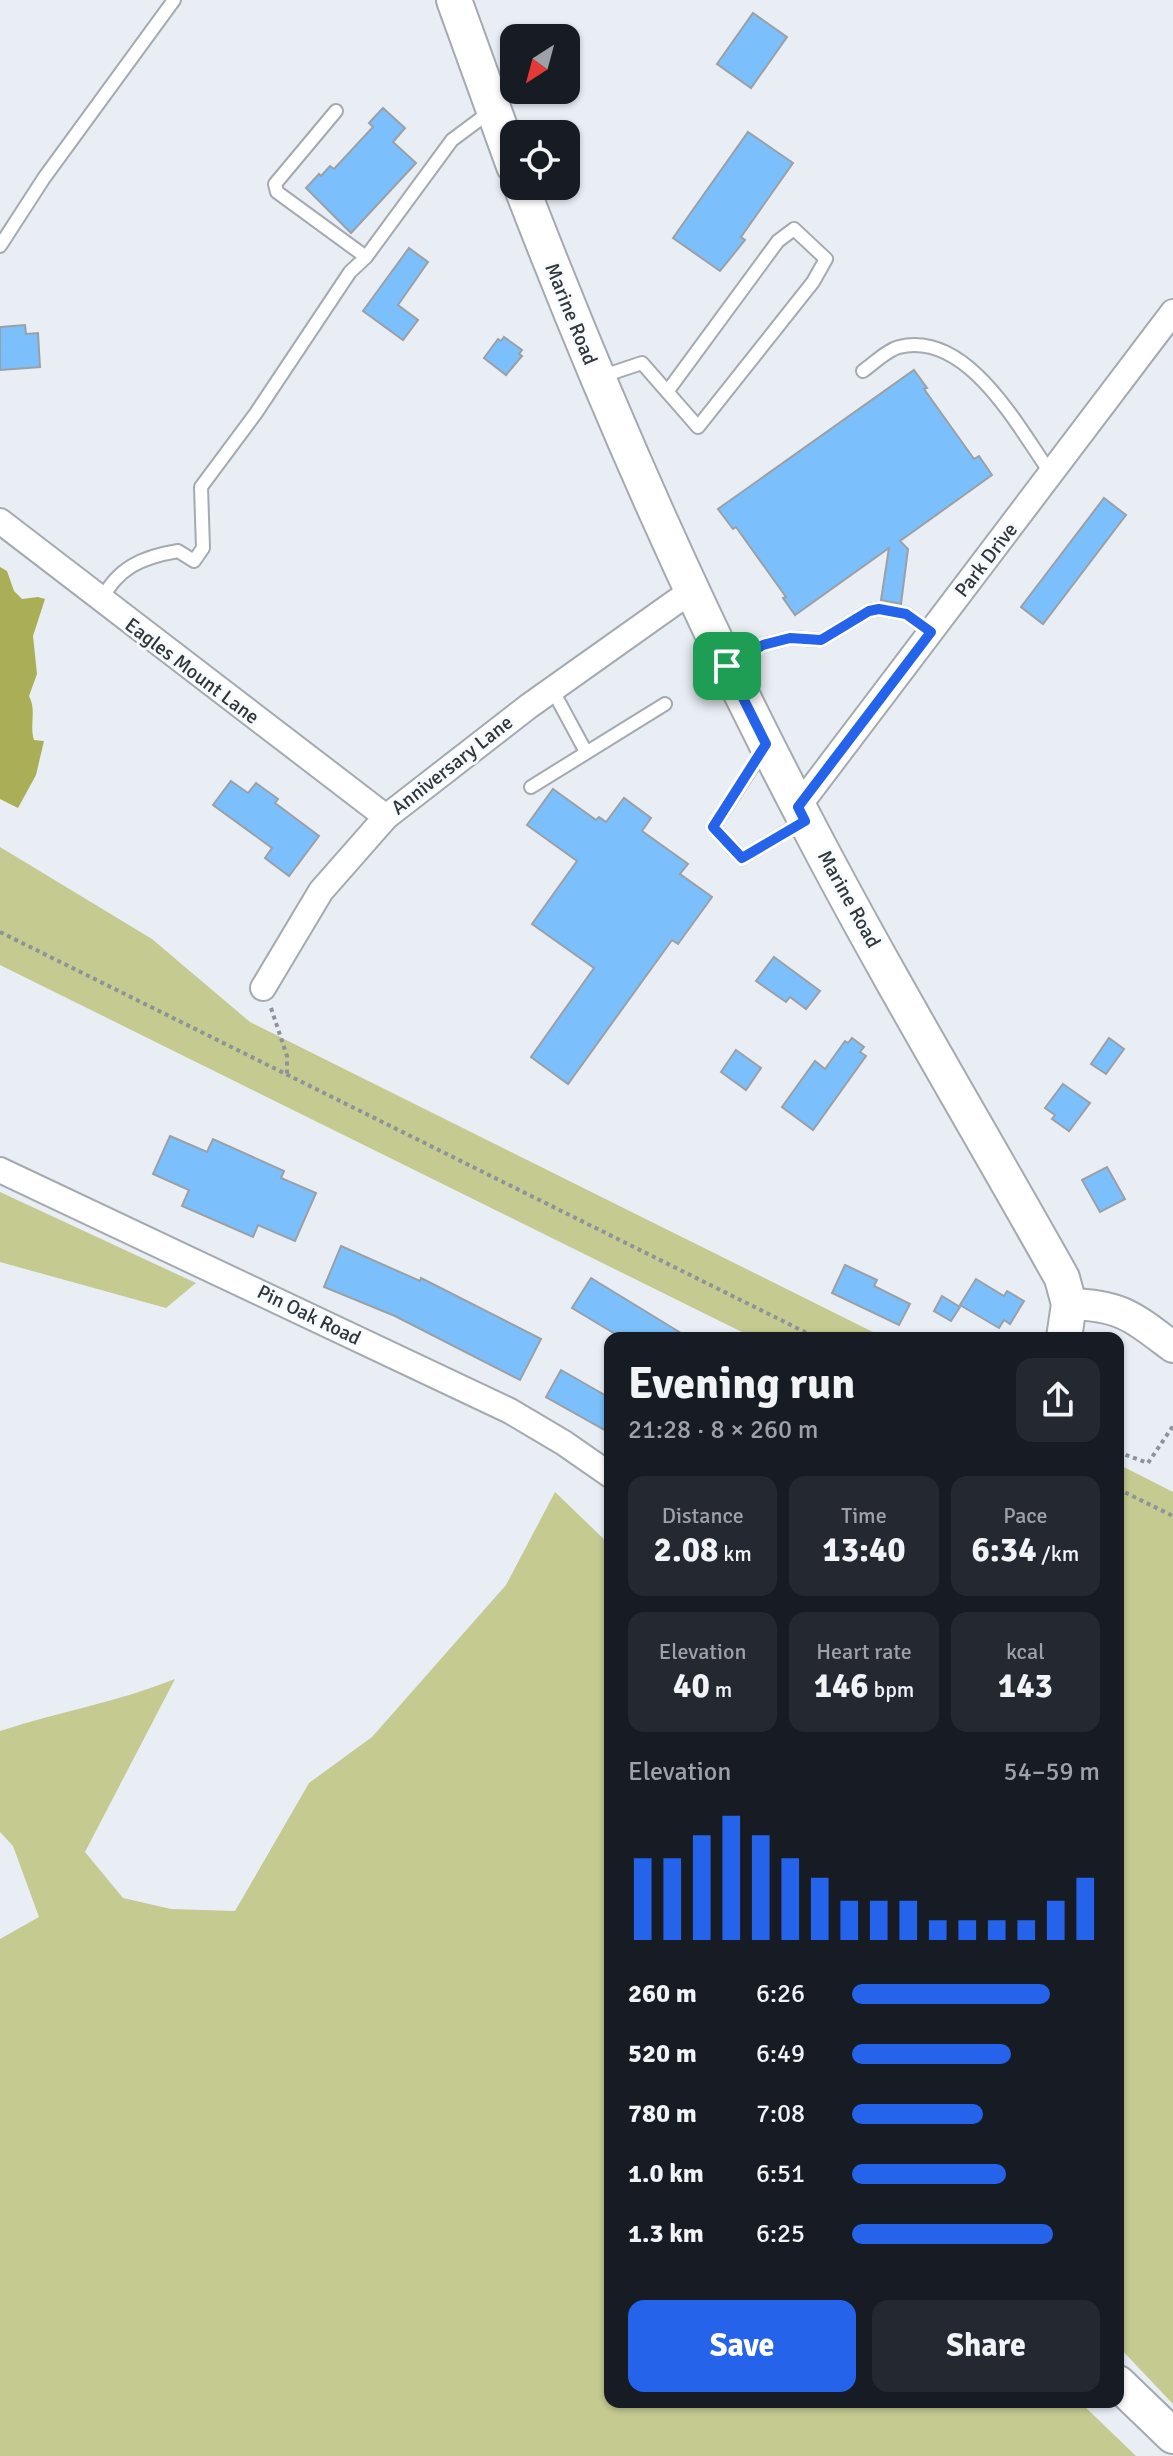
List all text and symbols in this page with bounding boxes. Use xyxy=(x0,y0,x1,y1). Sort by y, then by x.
north arrow xyxy=(500,24,580,104)
map controls xyxy=(500,24,580,200)
button: locate xyxy=(500,120,580,200)
street label: Marine Road xyxy=(539,259,603,369)
street label: Park Drive xyxy=(949,518,1023,602)
street label: Eagles Mount Lane xyxy=(120,612,264,730)
pin xyxy=(693,632,761,700)
icon: arrive xyxy=(705,644,749,688)
street label: Anniversary Lane xyxy=(386,710,518,820)
street label: Marine Road xyxy=(812,846,886,952)
street label: Pin Oak Road xyxy=(253,1279,365,1351)
text: Evening run xyxy=(628,1357,855,1411)
button: share xyxy=(1016,1358,1100,1442)
text: 21:28 · 8 × 260 m xyxy=(628,1414,819,1446)
text: Distance xyxy=(662,1502,744,1529)
text: Time xyxy=(841,1502,887,1529)
text: Pace xyxy=(1003,1502,1047,1529)
text: 2.08 xyxy=(654,1529,718,1571)
text: 13:40 xyxy=(822,1529,906,1571)
text: 6:34 xyxy=(971,1529,1037,1571)
text: km xyxy=(718,1540,752,1567)
text: /km xyxy=(1037,1540,1079,1567)
text: Elevation xyxy=(659,1638,746,1665)
text: Heart rate xyxy=(816,1638,912,1665)
text: kcal xyxy=(1006,1638,1045,1665)
text: 40 xyxy=(673,1665,710,1707)
text: 146 xyxy=(814,1665,869,1707)
text: 143 xyxy=(998,1665,1053,1707)
text: m xyxy=(710,1676,732,1703)
text: bpm xyxy=(869,1676,914,1703)
text: Elevation xyxy=(628,1756,732,1788)
text: 54–59 m xyxy=(1004,1756,1100,1788)
text: 260 m xyxy=(628,1978,697,2010)
text: 6:26 xyxy=(756,1978,805,2010)
text: 520 m xyxy=(628,2038,697,2070)
text: 6:49 xyxy=(756,2038,805,2070)
text: 780 m xyxy=(628,2098,697,2130)
text: 7:08 xyxy=(756,2098,805,2130)
text: 1.0 km xyxy=(628,2158,704,2190)
text: 6:51 xyxy=(756,2158,805,2190)
text: 1.3 km xyxy=(628,2218,704,2250)
text: 6:25 xyxy=(756,2218,805,2250)
button: Save xyxy=(628,2300,856,2392)
button: Share xyxy=(872,2300,1100,2392)

